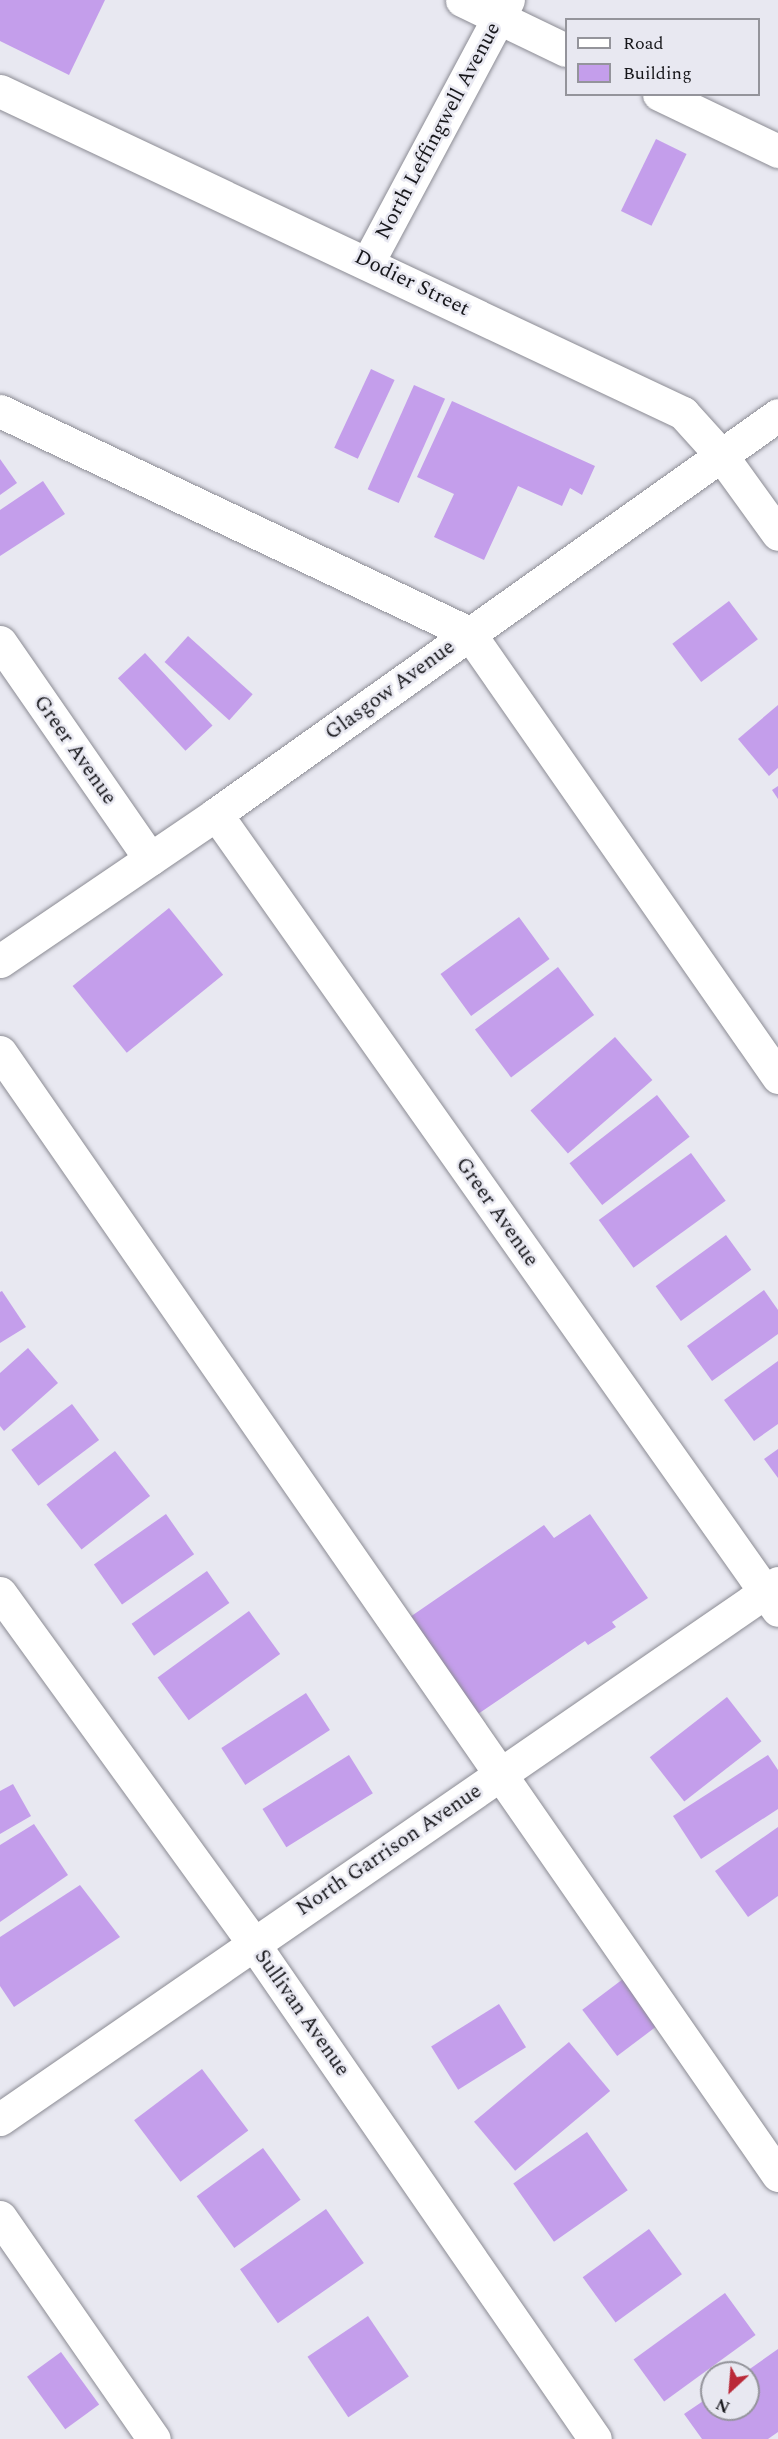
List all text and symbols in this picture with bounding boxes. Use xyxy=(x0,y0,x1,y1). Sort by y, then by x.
street label: North Leffingwell Avenue xyxy=(370,18,506,244)
legend xyxy=(565,18,760,96)
text: Road xyxy=(623,30,664,57)
text: Building xyxy=(623,60,692,87)
street label: Dodier Street xyxy=(350,244,474,322)
street label: Glasgow Avenue xyxy=(320,634,460,746)
street label: Greer Avenue xyxy=(28,690,122,810)
street label: Greer Avenue xyxy=(450,1152,544,1272)
street label: North Garrison Avenue xyxy=(292,1779,486,1921)
street label: Sullivan Avenue xyxy=(249,1945,355,2081)
north arrow xyxy=(700,2361,760,2421)
text: N xyxy=(712,2392,734,2419)

